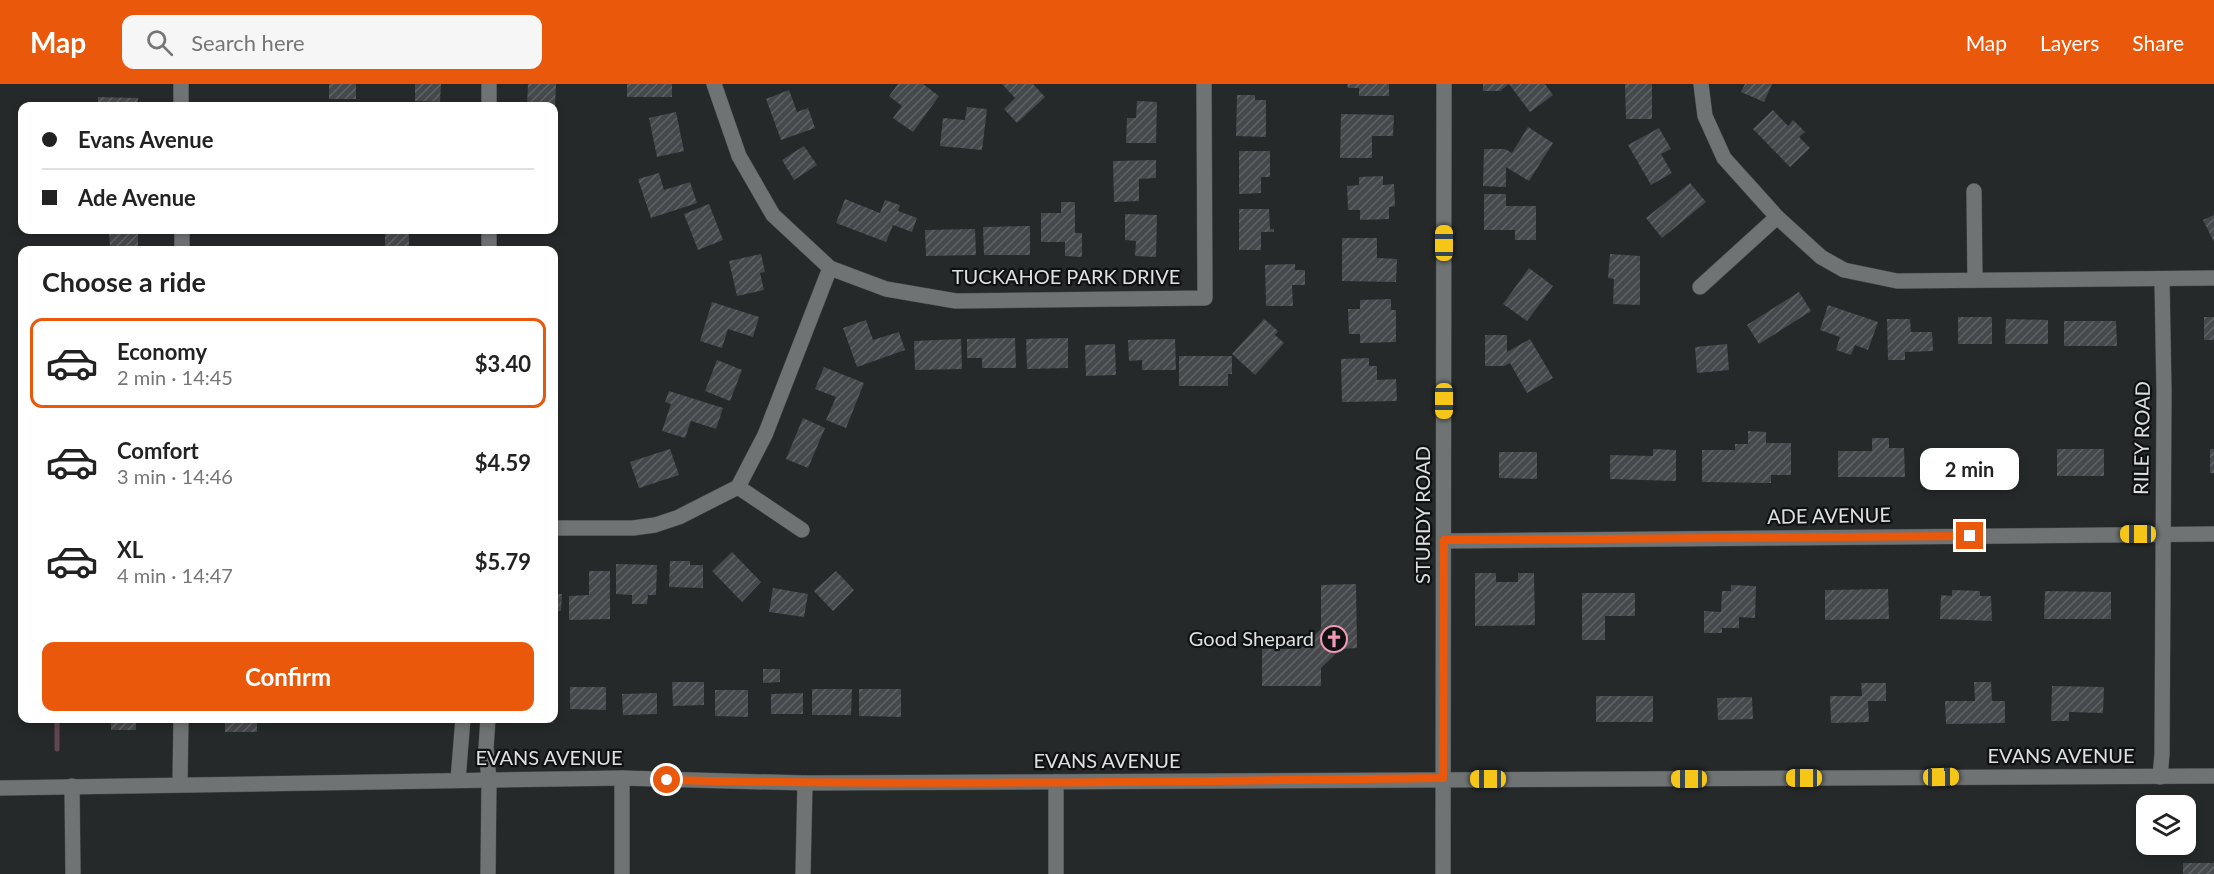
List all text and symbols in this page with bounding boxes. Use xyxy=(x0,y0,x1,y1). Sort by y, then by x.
search box xyxy=(122,15,542,69)
text: Map xyxy=(30,25,86,59)
icon: search xyxy=(143,26,176,59)
text: Search here xyxy=(191,29,305,56)
text: Map xyxy=(1966,30,2007,55)
text: Layers xyxy=(2040,30,2099,55)
text: Share xyxy=(2132,30,2184,55)
text: Evans Avenue xyxy=(78,126,213,153)
text: Ade Avenue xyxy=(78,184,196,211)
car xyxy=(1435,225,1453,261)
street label: TUCKAHOE PARK DRIVE xyxy=(952,264,1180,288)
text: Choose a ride xyxy=(42,265,206,298)
icon: car xyxy=(45,336,99,390)
text: Economy xyxy=(117,338,207,365)
text: $3.40 xyxy=(475,350,531,377)
text: 2 min · 14:45 xyxy=(117,365,233,389)
street label: RILEY ROAD xyxy=(2128,381,2154,495)
car xyxy=(1435,383,1453,419)
icon: car xyxy=(45,435,99,489)
text: Comfort xyxy=(117,437,199,464)
street label: STURDY ROAD xyxy=(1410,446,1434,584)
text: $4.59 xyxy=(475,449,531,476)
callout: 2 min xyxy=(1920,449,2020,491)
text: 2 min xyxy=(1945,457,1994,481)
text: 3 min · 14:46 xyxy=(117,464,233,488)
street label: ADE AVENUE xyxy=(1767,502,1891,528)
route end xyxy=(1956,522,1983,549)
car xyxy=(2120,525,2156,543)
icon: car xyxy=(45,534,99,588)
text: XL xyxy=(117,536,143,563)
text: $5.79 xyxy=(475,548,531,575)
text: 4 min · 14:47 xyxy=(117,563,233,587)
church icon: Good Shepard xyxy=(1319,624,1349,654)
place label: Good Shepard xyxy=(1189,626,1314,650)
button: Confirm xyxy=(42,642,534,711)
street label: EVANS AVENUE xyxy=(1987,743,2135,767)
street label: EVANS AVENUE xyxy=(475,745,623,769)
street label: EVANS AVENUE xyxy=(1033,748,1181,772)
route start xyxy=(653,766,680,793)
car xyxy=(1923,768,1959,786)
car xyxy=(1786,769,1822,787)
car xyxy=(1470,770,1506,788)
car xyxy=(1671,770,1707,788)
map controls xyxy=(2136,795,2196,855)
button: layers xyxy=(2136,795,2196,855)

